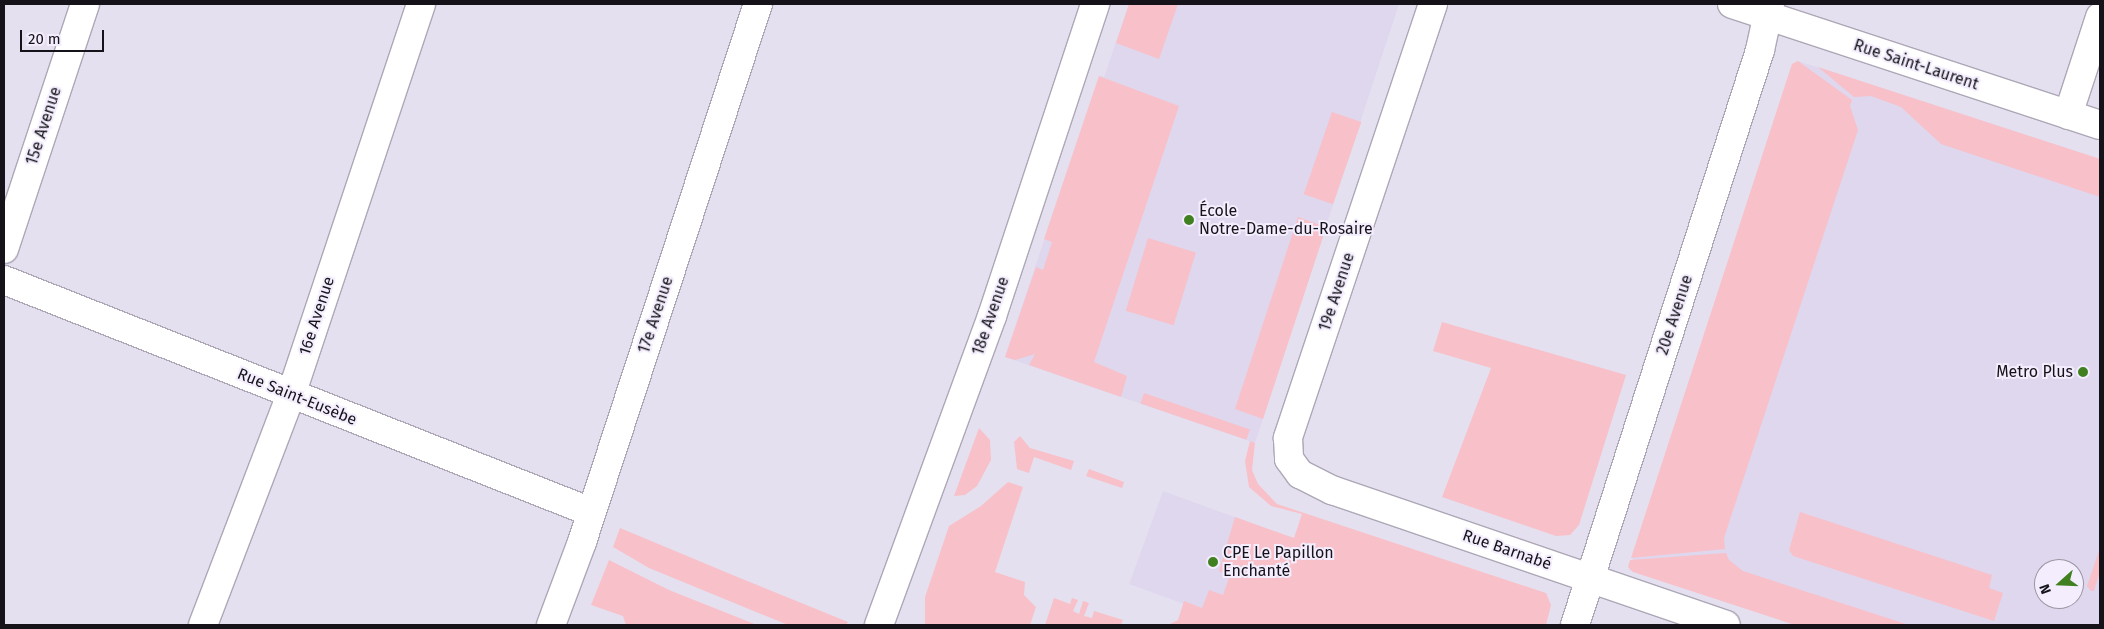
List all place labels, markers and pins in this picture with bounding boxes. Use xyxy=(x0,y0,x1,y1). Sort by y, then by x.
place label: École Notre-Dame-du-Rosaire xyxy=(1199,201,1373,239)
marker: École Notre-Dame-du-Rosaire xyxy=(1183,214,1195,226)
place label: Metro Plus xyxy=(1996,362,2073,382)
marker: Metro Plus xyxy=(2077,366,2089,378)
place label: CPE Le Papillon Enchanté xyxy=(1223,543,1334,581)
marker: CPE Le Papillon Enchanté xyxy=(1207,556,1219,568)

